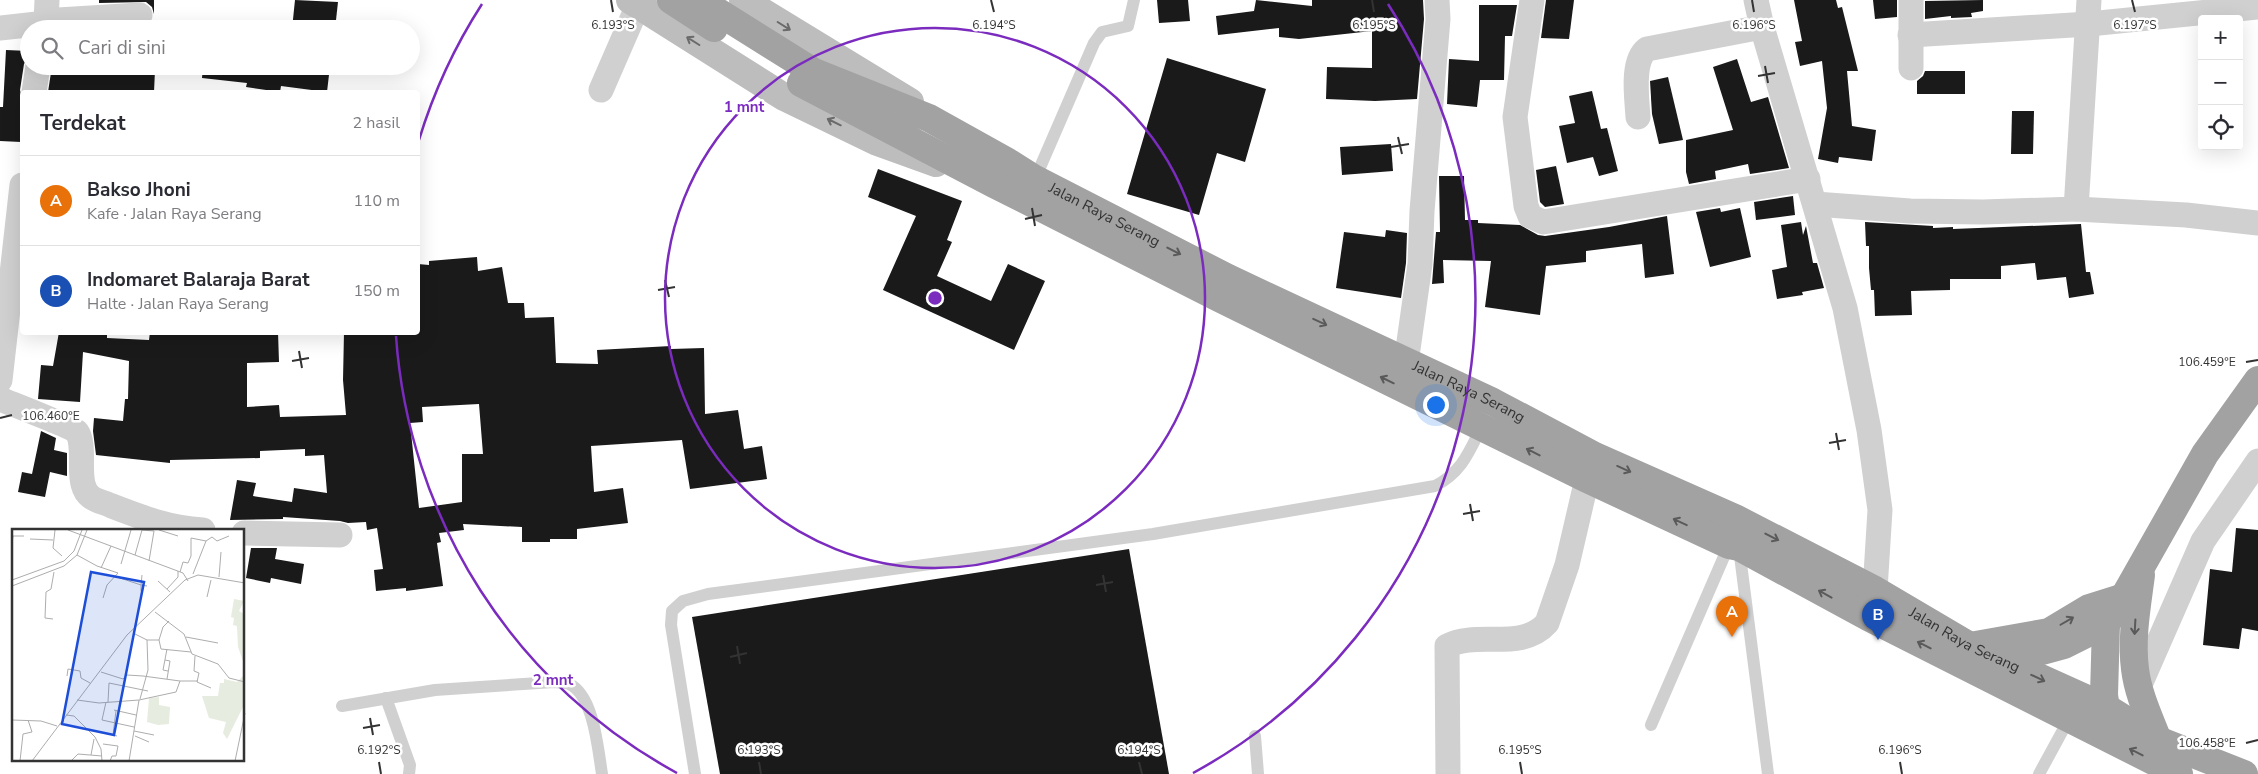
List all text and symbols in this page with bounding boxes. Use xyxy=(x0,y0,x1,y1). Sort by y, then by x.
map controls xyxy=(2198,15,2243,150)
button: + xyxy=(2198,15,2243,60)
text: 6.193°S xyxy=(591,17,635,33)
text: 6.194°S xyxy=(972,17,1016,33)
text: 6.195°S xyxy=(1352,17,1396,33)
text: 6.196°S xyxy=(1732,17,1776,33)
text: 6.197°S xyxy=(2113,17,2157,33)
search box xyxy=(20,20,420,75)
one-way arrow xyxy=(777,21,791,31)
icon: search xyxy=(38,34,66,62)
text: Cari di sini xyxy=(78,35,166,61)
one-way arrow xyxy=(687,36,701,46)
button: − xyxy=(2198,60,2243,105)
text: 1 mnt xyxy=(724,97,765,117)
button: locate xyxy=(2198,105,2243,150)
text: Terdekat xyxy=(40,109,126,137)
text: 2 hasil xyxy=(353,112,400,134)
one-way arrow xyxy=(827,116,842,126)
text: Bakso Jhoni xyxy=(87,177,191,203)
street label: Jalan Raya Serang xyxy=(1044,177,1164,252)
text: A xyxy=(50,190,62,212)
text: 110 m xyxy=(353,190,400,212)
text: Kafe · Jalan Raya Serang xyxy=(87,203,262,225)
one-way arrow xyxy=(1167,246,1182,256)
text: Indomaret Balaraja Barat xyxy=(87,267,309,293)
text: B xyxy=(50,280,62,302)
text: 150 m xyxy=(353,280,400,302)
centre of rings xyxy=(926,289,944,307)
text: Halte · Jalan Raya Serang xyxy=(87,293,269,315)
one-way arrow xyxy=(1313,317,1328,327)
text: 106.459°E xyxy=(2178,354,2236,370)
street label: Jalan Raya Serang xyxy=(1408,355,1529,427)
one-way arrow xyxy=(1380,375,1395,385)
your location xyxy=(1423,392,1449,418)
text: 106.460°E xyxy=(22,408,80,424)
one-way arrow xyxy=(1526,446,1541,456)
one-way arrow xyxy=(1616,464,1631,474)
one-way arrow xyxy=(1673,517,1688,526)
inset map xyxy=(12,529,245,762)
one-way arrow xyxy=(1764,533,1779,542)
one-way arrow xyxy=(1818,589,1833,598)
pin: A xyxy=(1716,596,1748,637)
pin: B xyxy=(1862,599,1894,640)
street label: Jalan Raya Serang xyxy=(1905,602,2023,677)
one-way arrow xyxy=(2060,616,2075,626)
one-way arrow xyxy=(2131,619,2140,635)
one-way arrow xyxy=(1916,640,1931,650)
text: 2 mnt xyxy=(533,670,574,690)
one-way arrow xyxy=(2030,674,2045,684)
text: 106.458°E xyxy=(2178,735,2236,751)
text: 6.192°S xyxy=(357,742,401,758)
text: 6.193°S xyxy=(737,742,781,758)
text: 6.194°S xyxy=(1117,742,1161,758)
text: 6.195°S xyxy=(1498,742,1542,758)
text: 6.196°S xyxy=(1878,742,1922,758)
one-way arrow xyxy=(2129,747,2144,756)

